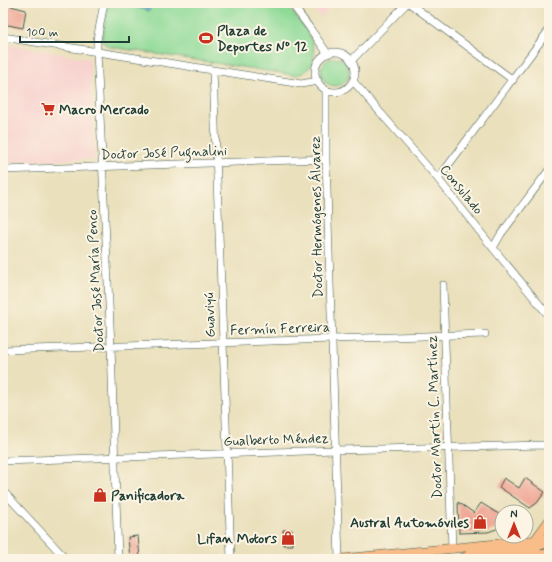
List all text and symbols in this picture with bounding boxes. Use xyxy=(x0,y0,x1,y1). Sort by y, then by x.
scale bar xyxy=(20,18,129,44)
place label: Plaza de Deportes Nº 12 xyxy=(217,22,308,56)
text: 100 m xyxy=(26,25,58,41)
sports icon: Plaza de Deportes Nº 12 xyxy=(198,30,214,46)
supermarket icon: Macro Mercado xyxy=(40,101,56,117)
place label: Macro Mercado xyxy=(59,101,150,119)
street label: Doctor Hermógenes Álvarez xyxy=(307,136,327,298)
street label: Doctor José Pugnalini xyxy=(101,142,228,166)
street label: Consulado xyxy=(436,161,487,218)
street label: Doctor José María Penco xyxy=(83,209,109,353)
street label: Guaviyú xyxy=(200,292,220,338)
street label: Fermín Ferreira xyxy=(230,318,330,340)
street label: Doctor Martín C. Martínez xyxy=(423,335,447,499)
street label: Gualberto Méndez xyxy=(223,429,329,451)
shop icon: Panificadora xyxy=(92,487,108,503)
place label: Panificadora xyxy=(111,487,185,505)
north arrow xyxy=(494,504,534,544)
text: N xyxy=(510,508,518,522)
place label: Austral Automóviles xyxy=(350,514,469,532)
shop icon: Austral Automóviles xyxy=(472,514,488,530)
place label: Lifan Motors xyxy=(197,530,278,548)
shop icon: Lifan Motors xyxy=(280,530,296,546)

